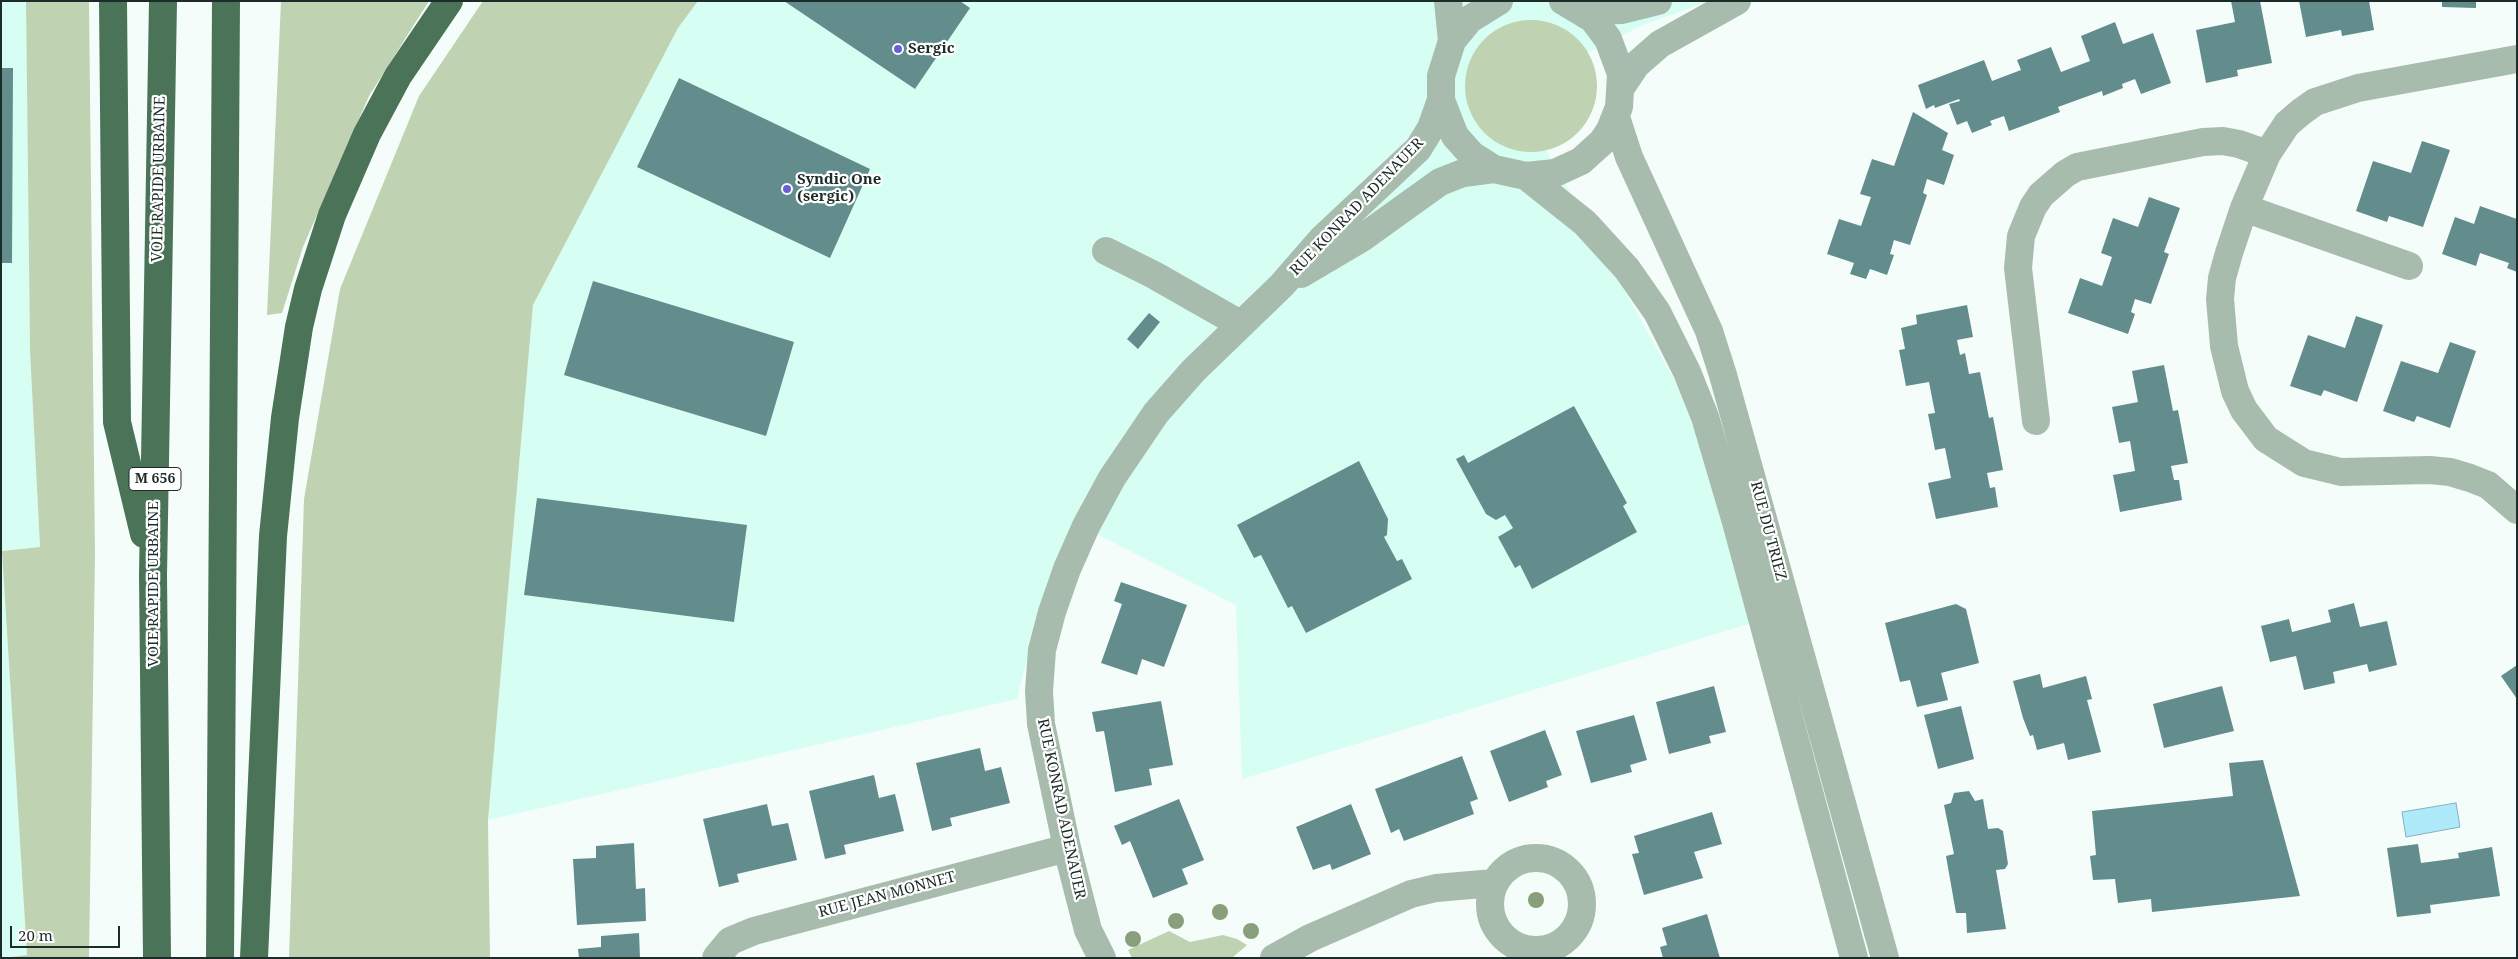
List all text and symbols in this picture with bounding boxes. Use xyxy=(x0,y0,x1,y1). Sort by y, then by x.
place label: Sergic xyxy=(908,40,955,58)
marker: Sergic xyxy=(892,43,904,55)
street label: VOIE RAPIDE URBAINE xyxy=(149,96,169,262)
street label: RUE KONRAD ADENAUER xyxy=(1287,135,1427,279)
place label: Syndic One (sergic) xyxy=(797,171,881,206)
marker: Syndic One (sergic) xyxy=(781,183,793,195)
road number: M 656 xyxy=(129,468,181,490)
street label: RUE DU TRIEZ xyxy=(1746,479,1790,583)
street label: VOIE RAPIDE URBAINE xyxy=(145,501,163,667)
street label: RUE KONRAD ADENAUER xyxy=(1033,717,1089,901)
street label: RUE JEAN MONNET xyxy=(817,868,957,922)
scale bar xyxy=(12,916,122,948)
text: 20 m xyxy=(18,925,53,945)

